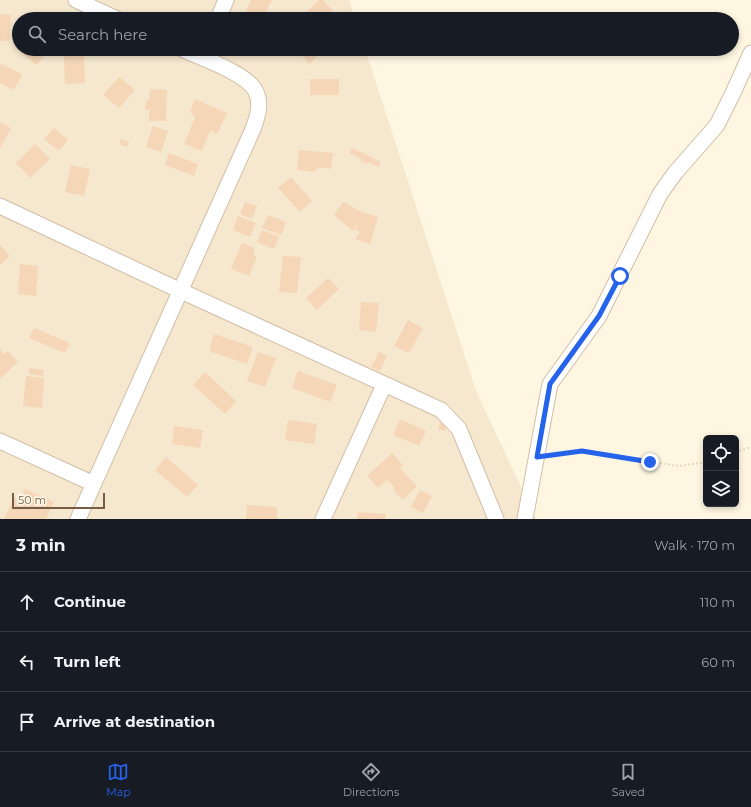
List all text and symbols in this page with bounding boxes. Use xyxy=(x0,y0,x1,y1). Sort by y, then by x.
search box xyxy=(12,12,739,56)
icon: search xyxy=(26,23,48,45)
text: Search here xyxy=(58,25,147,44)
route start xyxy=(611,267,629,285)
map controls xyxy=(703,435,739,507)
button: locate xyxy=(703,435,739,471)
route end xyxy=(641,453,659,471)
button: layers xyxy=(703,471,739,507)
scale bar xyxy=(12,491,105,510)
text: 50 m xyxy=(18,493,46,507)
text: 3 min xyxy=(16,535,66,555)
text: Walk · 170 m xyxy=(654,537,735,553)
icon: ahead xyxy=(16,591,38,613)
text: Continue xyxy=(54,592,126,611)
text: 110 m xyxy=(700,594,735,610)
icon: left xyxy=(16,651,38,673)
text: Turn left xyxy=(54,652,121,671)
text: 60 m xyxy=(701,654,735,670)
icon: arrive xyxy=(16,711,38,733)
text: Arrive at destination xyxy=(54,712,215,731)
tab: Map xyxy=(106,761,131,799)
tab: Directions xyxy=(343,761,399,799)
tab: Saved xyxy=(612,761,645,799)

